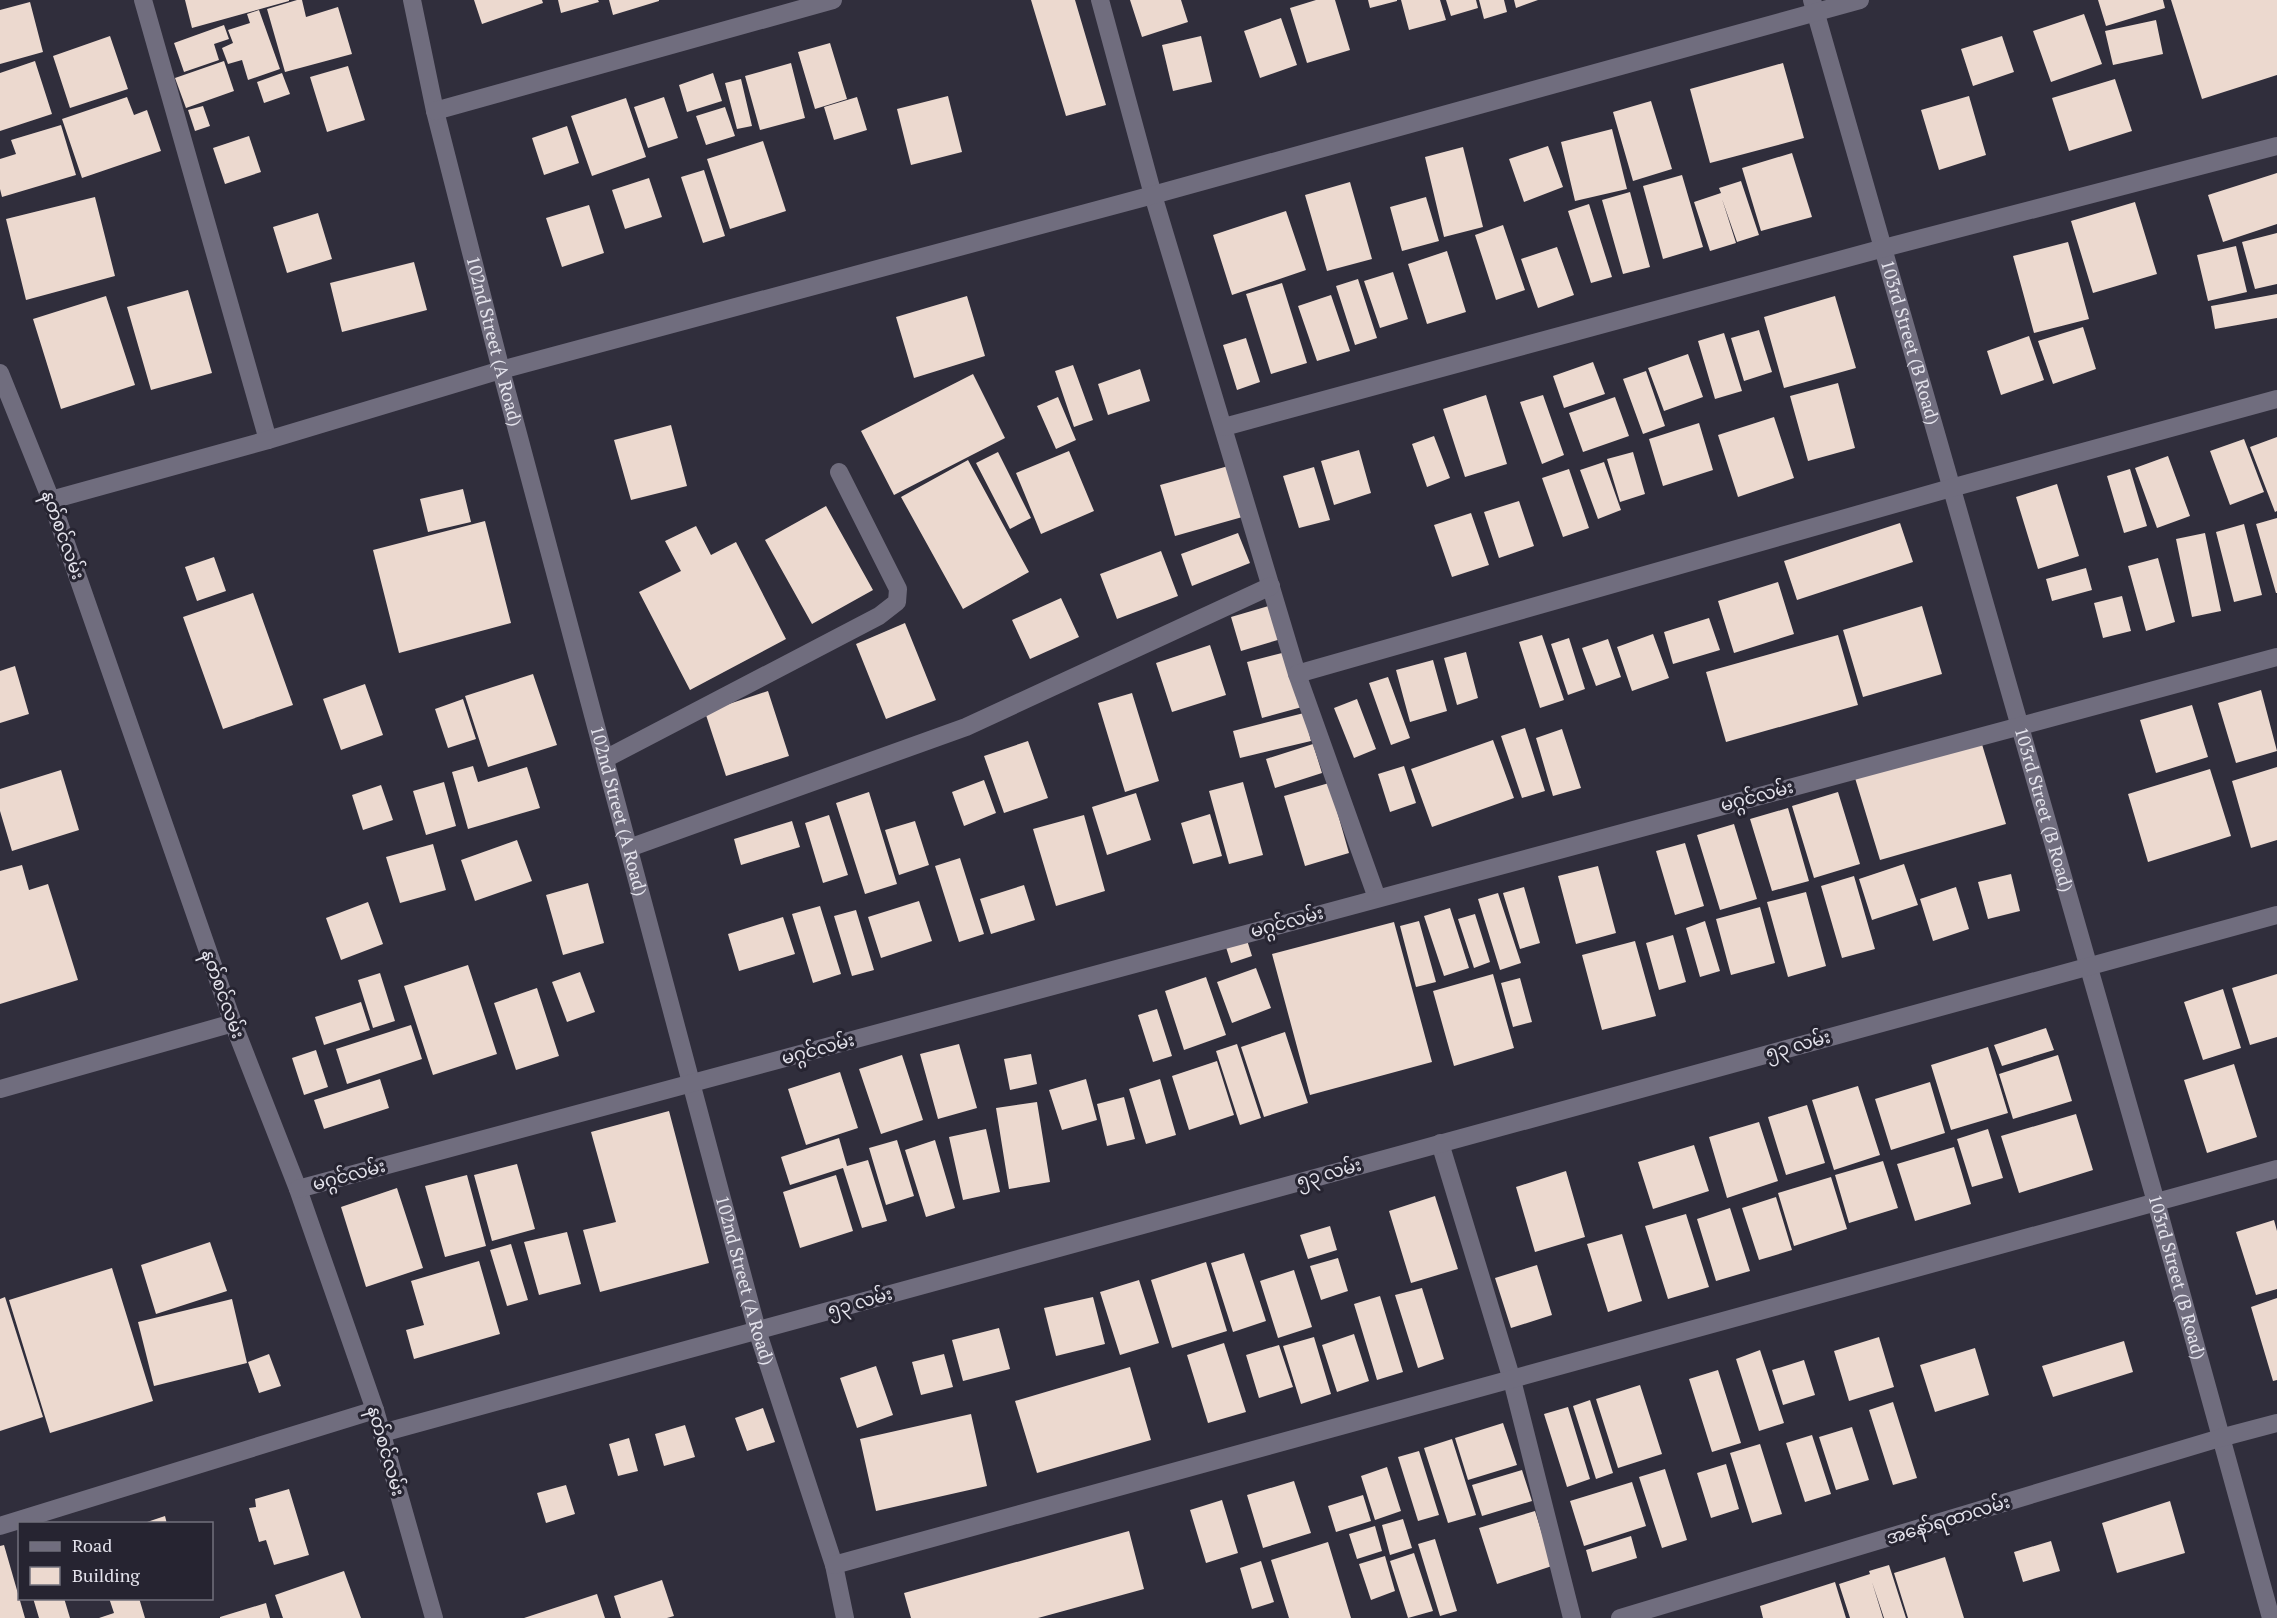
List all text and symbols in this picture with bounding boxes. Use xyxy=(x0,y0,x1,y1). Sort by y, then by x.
street label: 102nd Street (A Road) xyxy=(461,253,529,429)
street label: 103rd Street (B Road) xyxy=(1876,257,1946,427)
street label: နတ်စင်လမ်း xyxy=(33,487,91,584)
street label: 102nd Street (A Road) xyxy=(585,723,654,898)
street label: 103rd Street (B Road) xyxy=(2010,724,2080,895)
street label: မဂ္ဂင်လမ်း xyxy=(1718,774,1797,821)
street label: မဂ္ဂင်လမ်း xyxy=(1248,900,1327,947)
street label: နတ်စင်လမ်း xyxy=(193,946,251,1043)
street label: ၅၃ လမ်း xyxy=(1763,1024,1834,1068)
street label: မဂ္ဂင်လမ်း xyxy=(779,1027,858,1074)
street label: ၅၃ လမ်း xyxy=(1294,1152,1365,1196)
street label: မဂ္ဂင်လမ်း xyxy=(310,1153,389,1200)
street label: 103rd Street (B Road) xyxy=(2143,1191,2212,1362)
street label: 102nd Street (A Road) xyxy=(711,1193,781,1368)
street label: ၅၃ လမ်း xyxy=(825,1281,896,1325)
street label: နတ်စင်လမ်း xyxy=(359,1403,411,1500)
street label: အနော်ရထာလမ်း xyxy=(1883,1489,2014,1553)
legend xyxy=(18,1522,213,1600)
text: Road xyxy=(72,1533,112,1557)
text: Building xyxy=(72,1563,140,1587)

